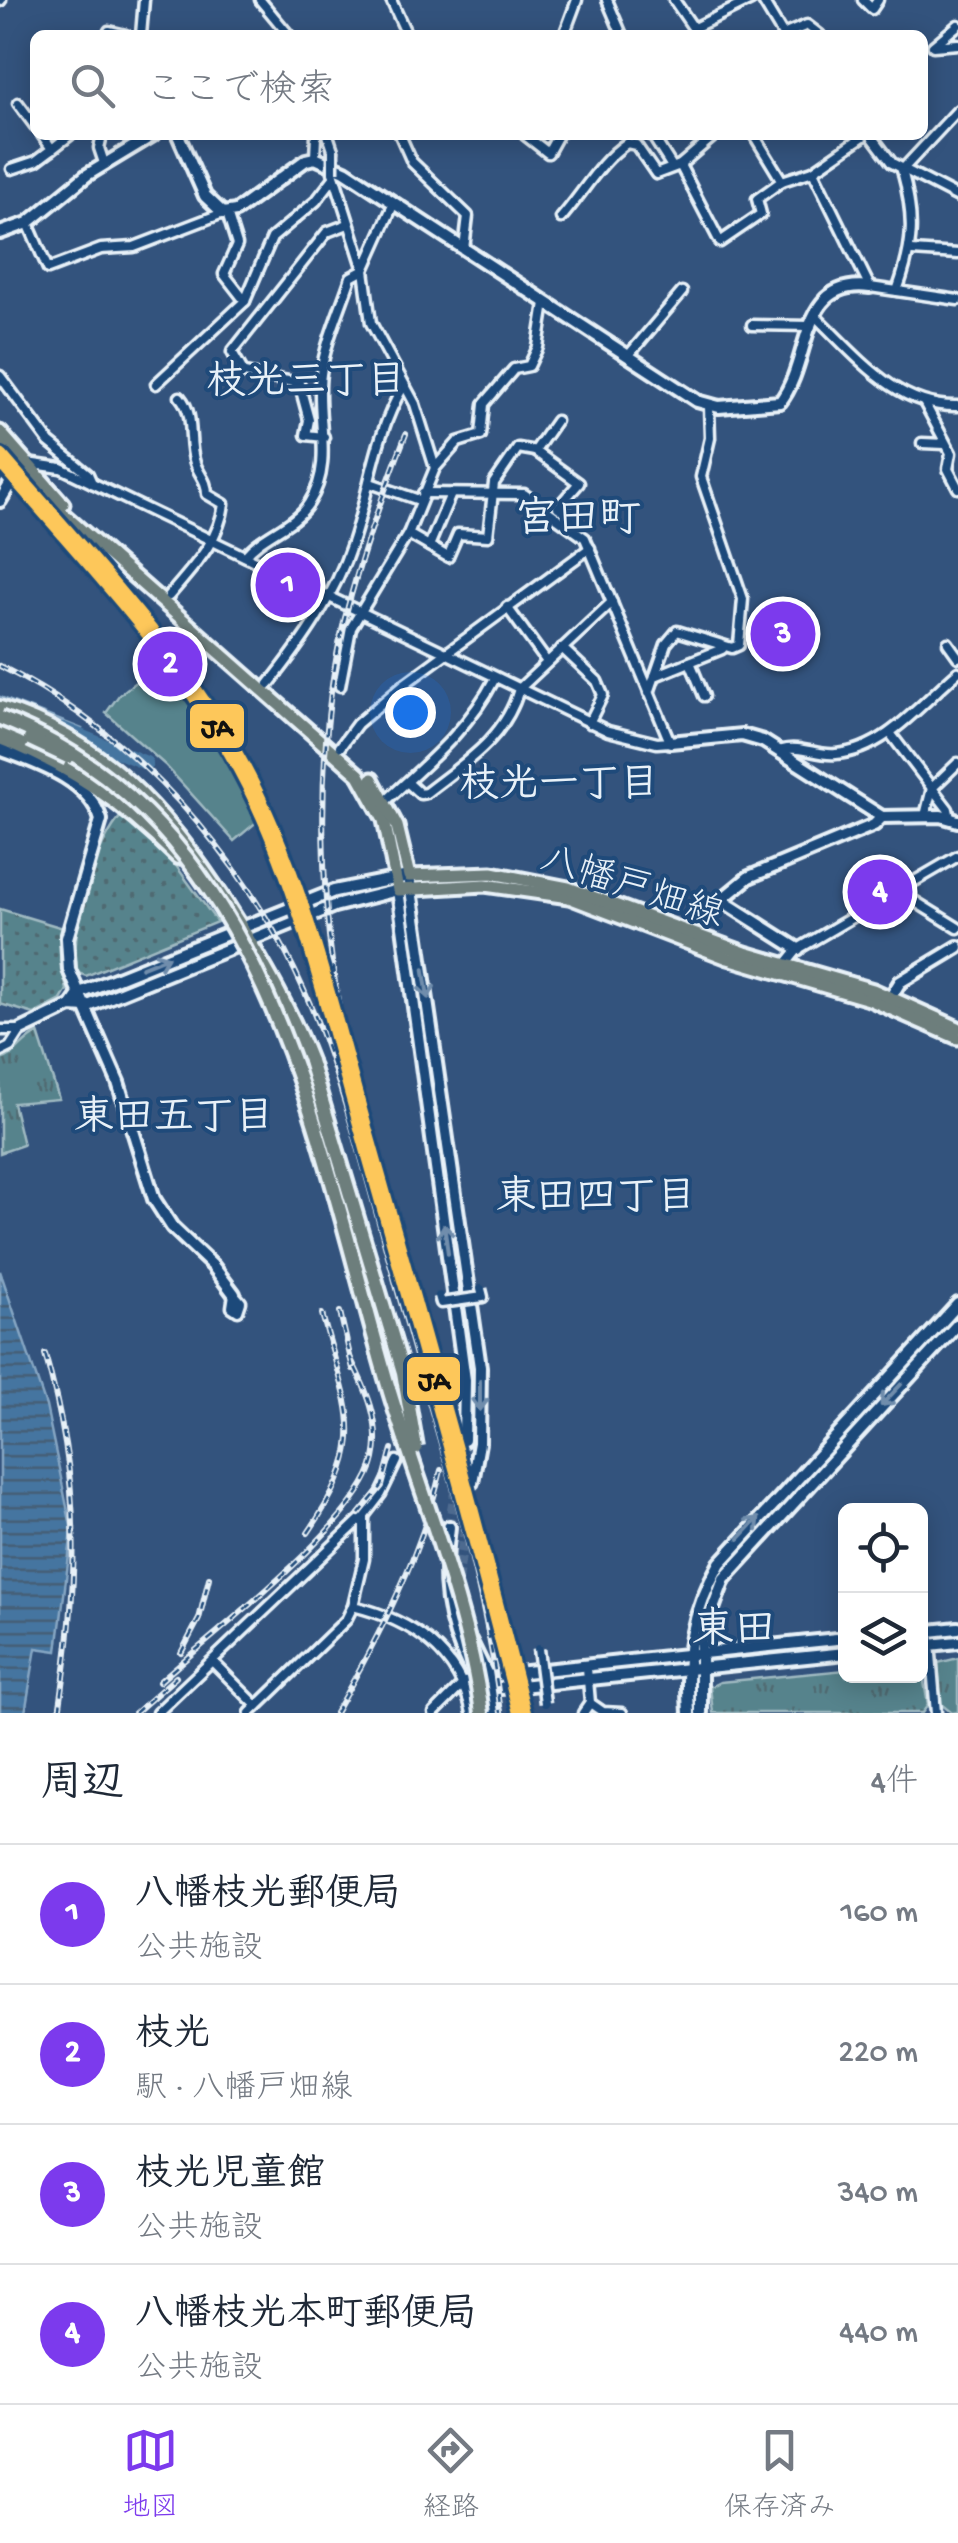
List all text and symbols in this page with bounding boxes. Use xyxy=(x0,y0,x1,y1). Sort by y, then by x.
search box xyxy=(30,30,928,140)
icon: search xyxy=(65,58,120,113)
text: ここで検索 xyxy=(145,71,335,115)
district label: 枝光三丁目 xyxy=(206,359,406,408)
district label: 宮田町 xyxy=(515,495,641,547)
pin: 1 xyxy=(256,548,320,622)
pin: 3 xyxy=(750,596,816,672)
pin: 2 xyxy=(138,626,202,702)
your location xyxy=(385,687,436,738)
line badge: JA xyxy=(188,702,246,750)
text: JA xyxy=(200,714,235,747)
district label: 枝光一丁目 xyxy=(459,762,659,811)
street label: 八幡戸畑線 xyxy=(534,838,729,940)
pin: 4 xyxy=(848,854,912,930)
one-way arrow xyxy=(139,951,170,969)
one-way arrow xyxy=(417,968,435,1000)
district label: 東田五丁目 xyxy=(74,1095,274,1144)
district label: 東田四丁目 xyxy=(496,1175,696,1224)
one-way arrow xyxy=(436,1223,454,1255)
line badge: JA xyxy=(405,1355,462,1403)
text: JA xyxy=(417,1367,452,1400)
one-way arrow xyxy=(470,1380,490,1412)
one-way arrow xyxy=(880,1382,904,1408)
map controls xyxy=(838,1503,928,1683)
button: locate xyxy=(838,1503,928,1593)
one-way arrow xyxy=(737,1516,760,1541)
button: layers xyxy=(838,1593,928,1683)
district label: 東田 xyxy=(692,1606,776,1658)
text: 周辺 xyxy=(40,1762,124,1811)
text: 4件 xyxy=(871,1765,918,1803)
text: 八幡枝光郵便局 xyxy=(135,1875,401,1919)
text: 1 xyxy=(66,1895,79,1933)
text: 160 m xyxy=(840,1895,918,1933)
text: 公共施設 xyxy=(135,1931,263,1969)
text: 枝光 xyxy=(135,2015,211,2059)
text: 2 xyxy=(65,2035,80,2073)
text: 220 m xyxy=(838,2035,918,2073)
text: 駅 · 八幡戸畑線 xyxy=(135,2071,352,2109)
text: 枝光児童館 xyxy=(135,2155,325,2199)
text: 3 xyxy=(64,2175,81,2213)
text: 340 m xyxy=(838,2175,918,2213)
text: 公共施設 xyxy=(135,2211,263,2249)
text: 八幡枝光本町郵便局 xyxy=(135,2295,477,2339)
text: 4 xyxy=(65,2315,80,2353)
text: 440 m xyxy=(839,2315,918,2353)
text: 公共施設 xyxy=(135,2351,263,2389)
tab: 地図 xyxy=(122,2423,178,2526)
tab: 経路 xyxy=(423,2423,479,2526)
tab: 保存済み xyxy=(724,2423,836,2526)

